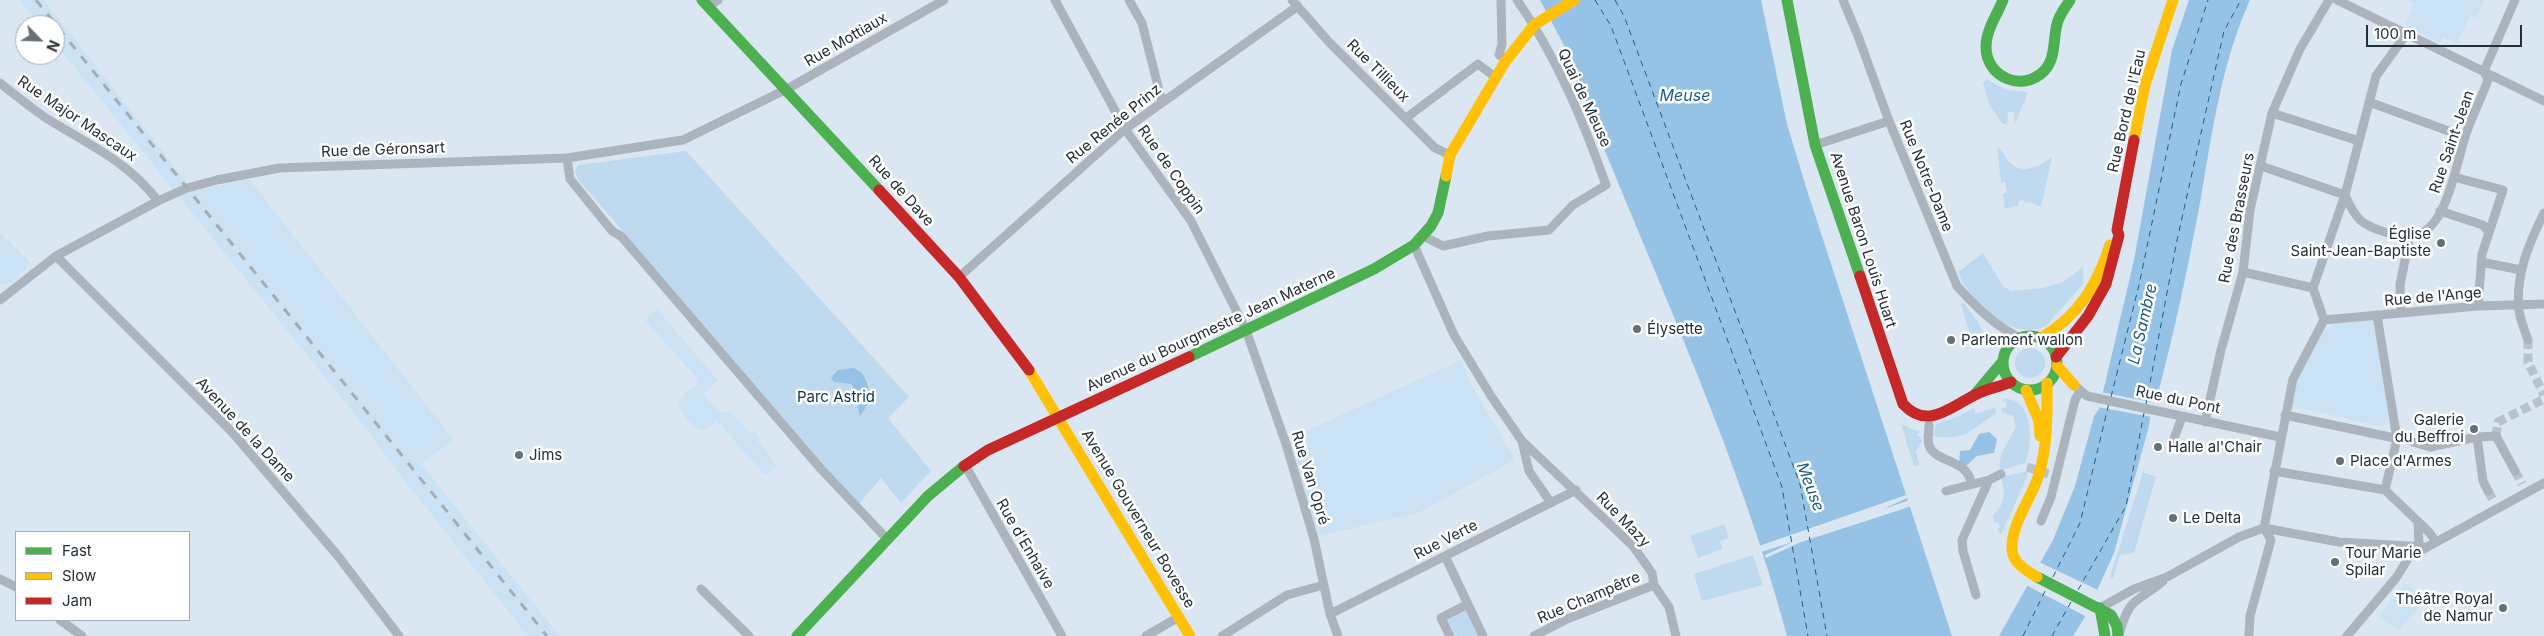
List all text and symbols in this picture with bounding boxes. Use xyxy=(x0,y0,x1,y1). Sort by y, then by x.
street label: Rue Mottiaux xyxy=(801,9,891,71)
north arrow xyxy=(15,15,65,65)
scale bar xyxy=(2369,15,2525,47)
text: 100 m xyxy=(2374,24,2416,43)
street label: Rue Tillieux xyxy=(1343,36,1413,106)
text: N xyxy=(43,38,63,54)
street label: Quai de Meuse xyxy=(1553,46,1615,150)
street label: Rue Bord de l'Eau xyxy=(2104,48,2150,174)
street label: Rue Major Mascaux xyxy=(14,72,140,166)
street label: Rue Renée Prinz xyxy=(1063,80,1165,168)
water label: Meuse xyxy=(1660,86,1710,106)
street label: Rue Saint-Jean xyxy=(2426,88,2478,196)
street label: Rue Notre-Dame xyxy=(1895,118,1957,234)
street label: Rue de Coppin xyxy=(1134,122,1208,218)
street label: Rue de Géronsart xyxy=(321,139,445,161)
street label: Avenue Baron Louis Huart xyxy=(1826,150,1900,330)
street label: Rue des Brasseurs xyxy=(2216,151,2258,285)
street label: Rue de Dave xyxy=(864,152,938,230)
place label: Église Saint-Jean-Baptiste xyxy=(2291,225,2431,260)
marker: Église Saint-Jean-Baptiste xyxy=(2435,237,2447,249)
street label: Avenue du Bourgmestre Jean Materne xyxy=(1084,264,1338,396)
water label: La Sambre xyxy=(2124,282,2162,366)
street label: Rue de l'Ange xyxy=(2384,284,2482,310)
place label: Élysette xyxy=(1647,320,1703,338)
marker: Élysette xyxy=(1631,323,1643,335)
place label: Parlement wallon xyxy=(1961,331,2083,349)
marker: Parlement wallon xyxy=(1945,334,1957,346)
street label: Avenue de la Dame xyxy=(192,374,298,486)
street label: Rue du Pont xyxy=(2134,382,2222,418)
park label: Parc Astrid xyxy=(797,388,875,406)
place label: Galerie du Beffroi xyxy=(2395,411,2464,446)
marker: Galerie du Beffroi xyxy=(2468,423,2480,435)
street label: Avenue Gouverneur Bovesse xyxy=(1077,426,1199,612)
street label: Rue Van Opré xyxy=(1287,429,1333,527)
place label: Halle al'Chair xyxy=(2168,438,2262,456)
marker: Halle al'Chair xyxy=(2152,441,2164,453)
place label: Jims xyxy=(529,446,562,464)
marker: Jims xyxy=(513,449,525,461)
place label: Place d'Armes xyxy=(2350,452,2452,470)
marker: Place d'Armes xyxy=(2334,455,2346,467)
water label: Meuse xyxy=(1792,460,1828,514)
street label: Rue Mazy xyxy=(1592,489,1654,551)
street label: Rue d'Enhaive xyxy=(992,496,1058,592)
place label: Le Delta xyxy=(2183,509,2241,527)
marker: Le Delta xyxy=(2167,512,2179,524)
street label: Rue Verte xyxy=(1411,516,1481,564)
legend xyxy=(15,531,190,621)
text: Fast xyxy=(62,541,92,560)
place label: Tour Marie Spilar xyxy=(2345,544,2421,579)
marker: Tour Marie Spilar xyxy=(2329,556,2341,568)
text: Slow xyxy=(62,566,96,585)
street label: Rue Champêtre xyxy=(1535,568,1643,628)
place label: Théâtre Royal de Namur xyxy=(2395,590,2493,625)
text: Jam xyxy=(62,591,92,610)
marker: Théâtre Royal de Namur xyxy=(2497,602,2509,614)

